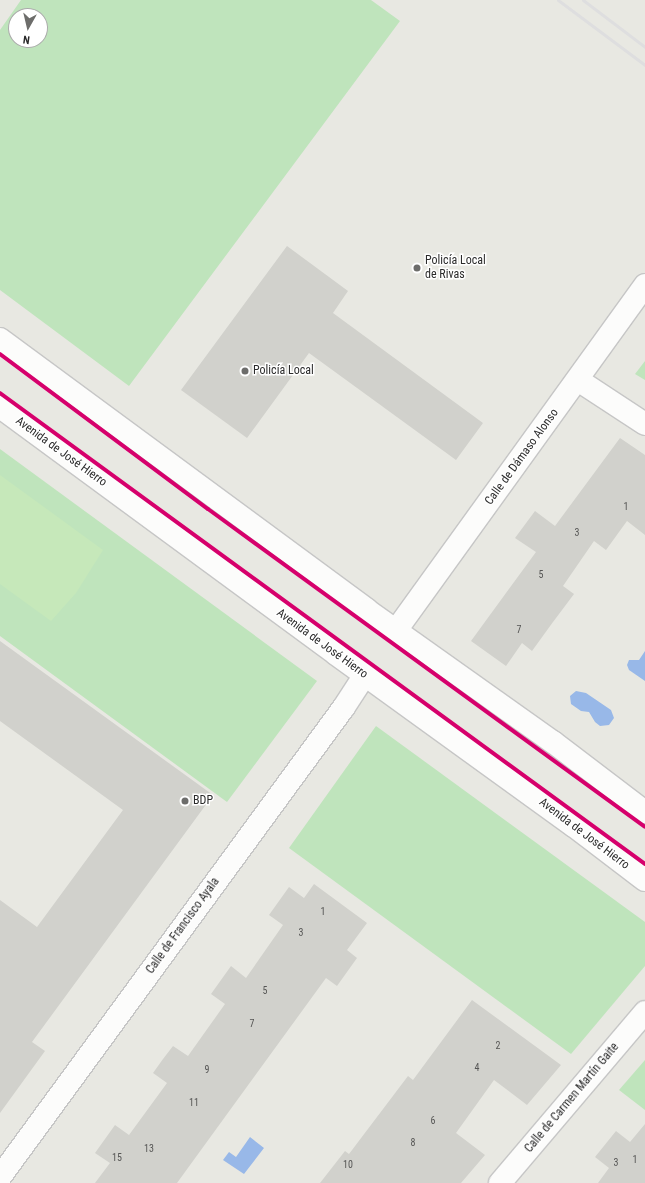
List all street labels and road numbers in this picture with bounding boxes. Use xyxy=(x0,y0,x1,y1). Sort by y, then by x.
street label: Calle de Dámaso Alonso xyxy=(482,406,562,508)
street label: Avenida de José Hierro xyxy=(13,414,109,490)
street label: Avenida de José Hierro xyxy=(274,606,370,682)
street label: Avenida de José Hierro xyxy=(536,795,632,873)
street label: Calle de Francisco Ayala xyxy=(143,875,223,977)
street label: Calle de Carmen Martín Gaite xyxy=(522,1040,622,1156)

